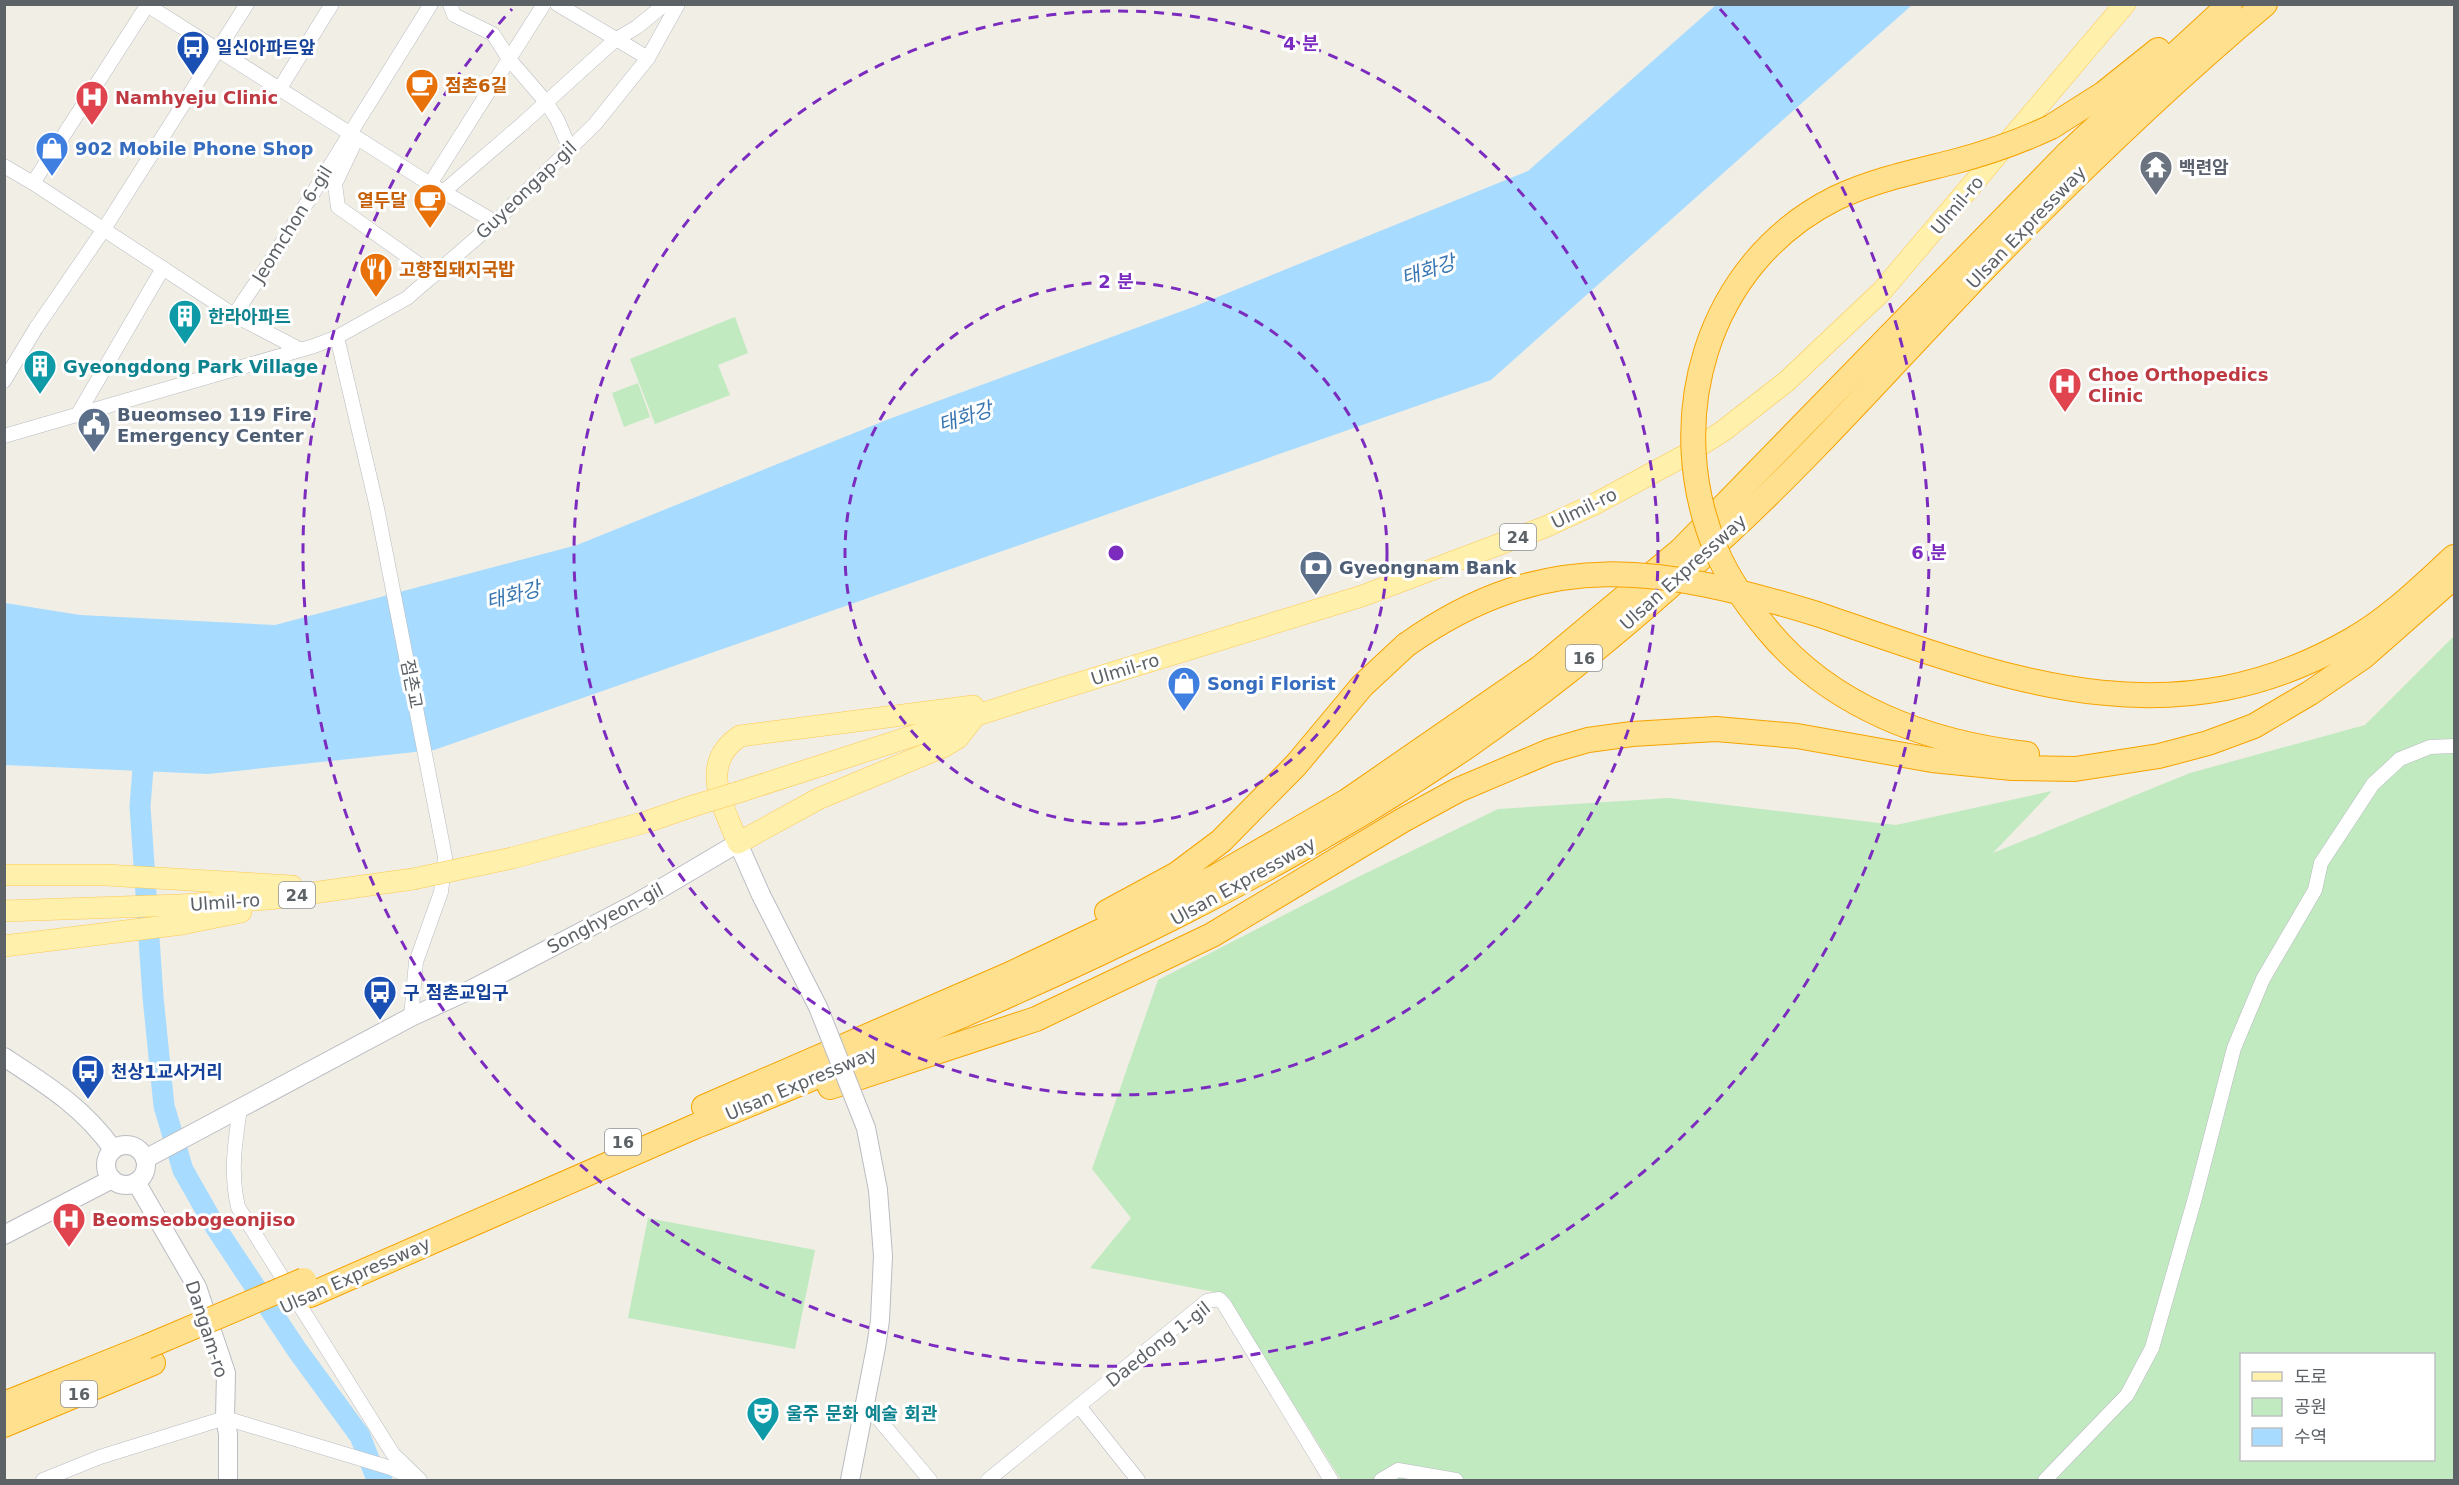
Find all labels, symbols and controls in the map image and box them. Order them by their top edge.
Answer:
bus stop icon: 일신아파트앞 [175,29,211,76]
text: 4 분 [1283,33,1319,54]
place label: 일신아파트앞 [216,37,316,58]
cafe icon: 점촌6길 [404,67,440,114]
place label: 점촌6길 [445,75,507,96]
hospital icon: Namhyeju Clinic [74,79,110,126]
place label: Namhyeju Clinic [115,87,278,108]
shop icon: 902 Mobile Phone Shop [34,130,70,177]
street label: Guyeongap-gil [471,137,581,243]
place label: 902 Mobile Phone Shop [75,138,314,159]
temple icon: 백련암 [2138,149,2174,196]
place label: 백련암 [2179,157,2229,178]
street label: Ulsan Expressway [1962,161,2090,293]
street label: Jeomchon 6-gil [247,162,336,287]
street label: Ulmil-ro [1926,171,1988,239]
cafe icon: 열두달 [412,182,448,229]
place label: 열두달 [357,190,407,211]
water label: 태화강 [1398,249,1460,290]
restaurant icon: 고향집돼지국밥 [358,251,394,298]
place label: 고향집돼지국밥 [399,259,515,280]
text: 2 분 [1098,271,1134,292]
building icon: 한라아파트 [167,298,203,345]
place label: 한라아파트 [208,306,291,327]
building icon: Gyeongdong Park Village [22,348,58,395]
place label: Gyeongdong Park Village [63,356,318,377]
place label: Choe Orthopedics Clinic [2088,364,2268,406]
hospital icon: Choe Orthopedics Clinic [2047,366,2083,413]
water label: 태화강 [935,396,997,437]
place label: Bueomseo 119 Fire Emergency Center [117,404,312,446]
public building icon: Bueomseo 119 Fire Emergency Center [76,406,112,453]
street label: Ulmil-ro [1548,483,1620,533]
street label: Ulsan Expressway [1616,510,1751,634]
road number: 24 [1500,524,1536,550]
text: 6 분 [1911,542,1947,563]
centre of rings [1106,543,1126,563]
bank icon: Gyeongnam Bank [1298,549,1334,596]
place label: Gyeongnam Bank [1339,557,1517,578]
water label: 태화강 [483,576,545,614]
road number: 16 [1566,645,1602,671]
street label: Ulmil-ro [1088,649,1162,689]
street label: 점촌교 [397,658,427,710]
shop icon: Songi Florist [1166,665,1202,712]
place label: Songi Florist [1207,673,1336,694]
street label: Ulsan Expressway [1167,832,1319,930]
street label: Songhyeon-gil [543,879,667,957]
road number: 24 [279,882,315,908]
street label: Ulmil-ro [189,889,261,915]
bus stop icon: 구 점촌교입구 [362,974,398,1021]
place label: 구 점촌교입구 [403,982,509,1003]
street label: Ulsan Expressway [722,1041,880,1124]
bus stop icon: 천상1교사거리 [70,1053,106,1100]
place label: 천상1교사거리 [111,1061,223,1082]
road number: 16 [605,1129,641,1155]
hospital icon: Beomseobogeonjiso [51,1201,87,1248]
place label: Beomseobogeonjiso [92,1209,295,1230]
street label: Ulsan Expressway [277,1232,434,1318]
street label: Dangam-ro [181,1278,233,1380]
street label: Daedong 1-gil [1102,1297,1214,1391]
legend [2240,1353,2435,1461]
text: 도로 [2294,1366,2327,1387]
road number: 16 [61,1381,97,1407]
theatre icon: 울주 문화 예술 회관 [745,1395,781,1442]
text: 공원 [2294,1396,2327,1417]
place label: 울주 문화 예술 회관 [786,1403,938,1424]
text: 수역 [2294,1426,2327,1447]

